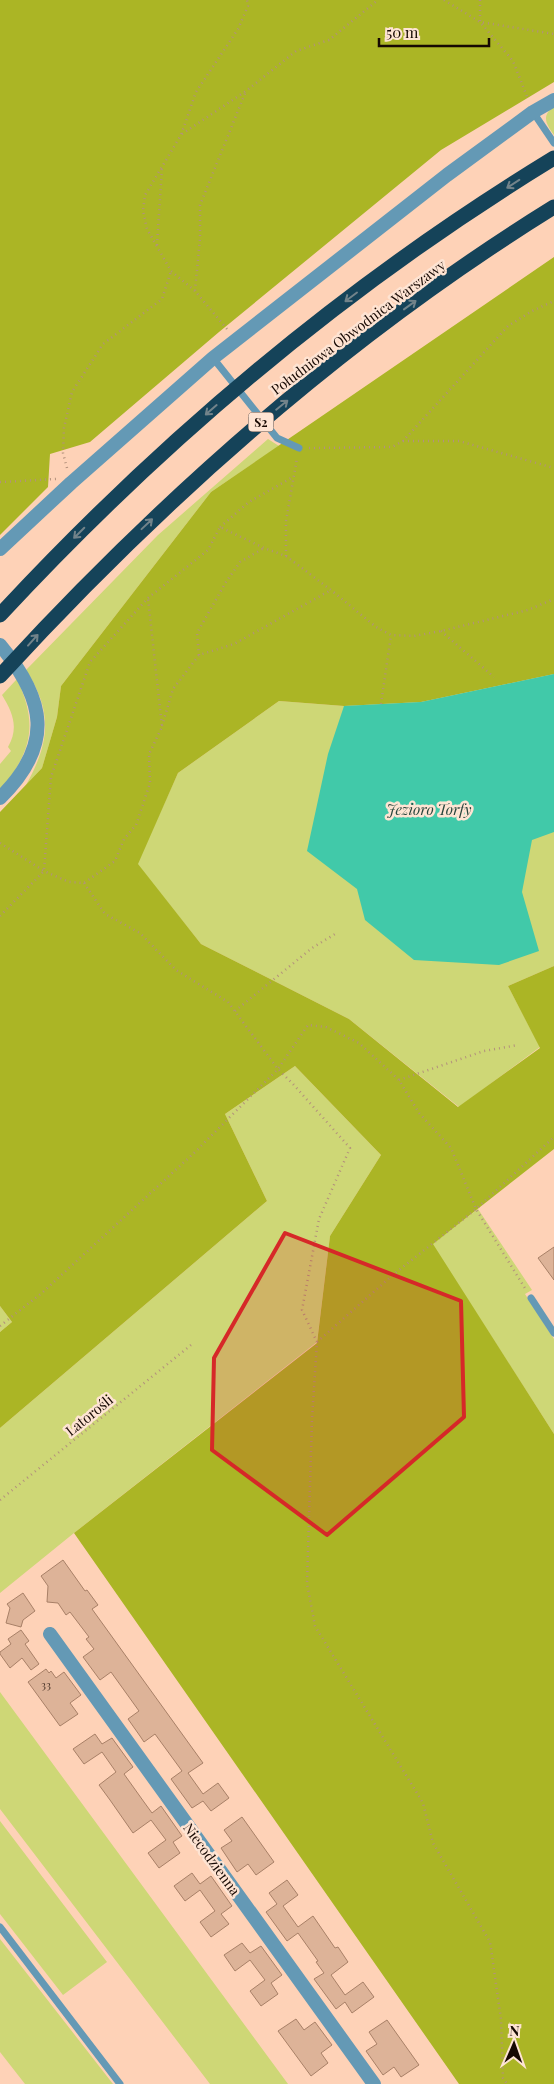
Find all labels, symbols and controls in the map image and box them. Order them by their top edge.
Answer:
scale bar [379,15,489,47]
text: 50 m [386,22,419,42]
one-way arrow [506,180,520,190]
street label: Południowa Obwodnica Warszawy [267,255,449,399]
one-way arrow [344,292,358,302]
one-way arrow [403,300,417,310]
one-way arrow [275,399,288,410]
one-way arrow [204,405,217,416]
road number: S2 [248,412,274,432]
one-way arrow [141,519,154,530]
one-way arrow [73,527,85,539]
one-way arrow [27,634,39,646]
water label: Jezioro Torfy [387,799,471,819]
street label: Latorośli [61,1390,117,1440]
house number: 33 [41,1677,51,1692]
street label: Niecodzienna [179,1819,245,1899]
north arrow [489,2019,539,2069]
text: N [509,2021,520,2040]

